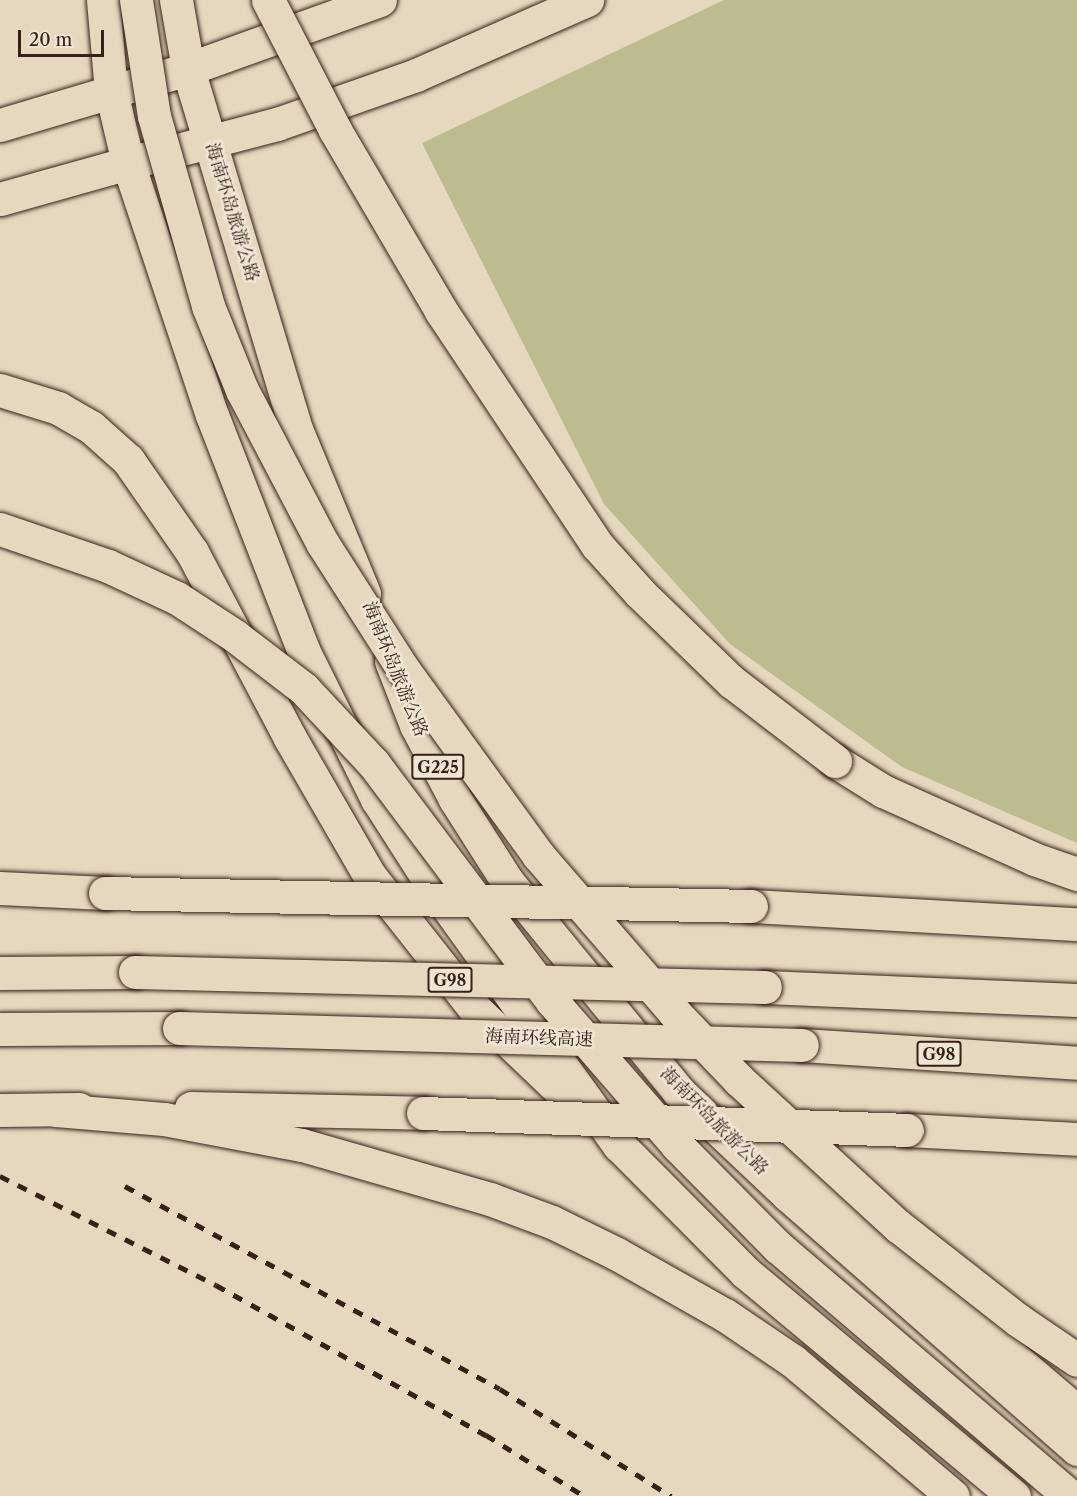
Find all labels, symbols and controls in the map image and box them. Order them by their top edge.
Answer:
scale bar [21,18,106,56]
text: 20 m [29,29,72,51]
street label: 海南环岛旅游公路 [201,140,263,284]
street label: 海南环岛旅游公路 [358,598,432,740]
road number: G225 [411,754,465,780]
road number: G98 [428,967,472,993]
street label: 海南环线高速 [485,1025,593,1051]
road number: G98 [916,1041,962,1067]
street label: 海南环岛旅游公路 [655,1062,773,1180]

